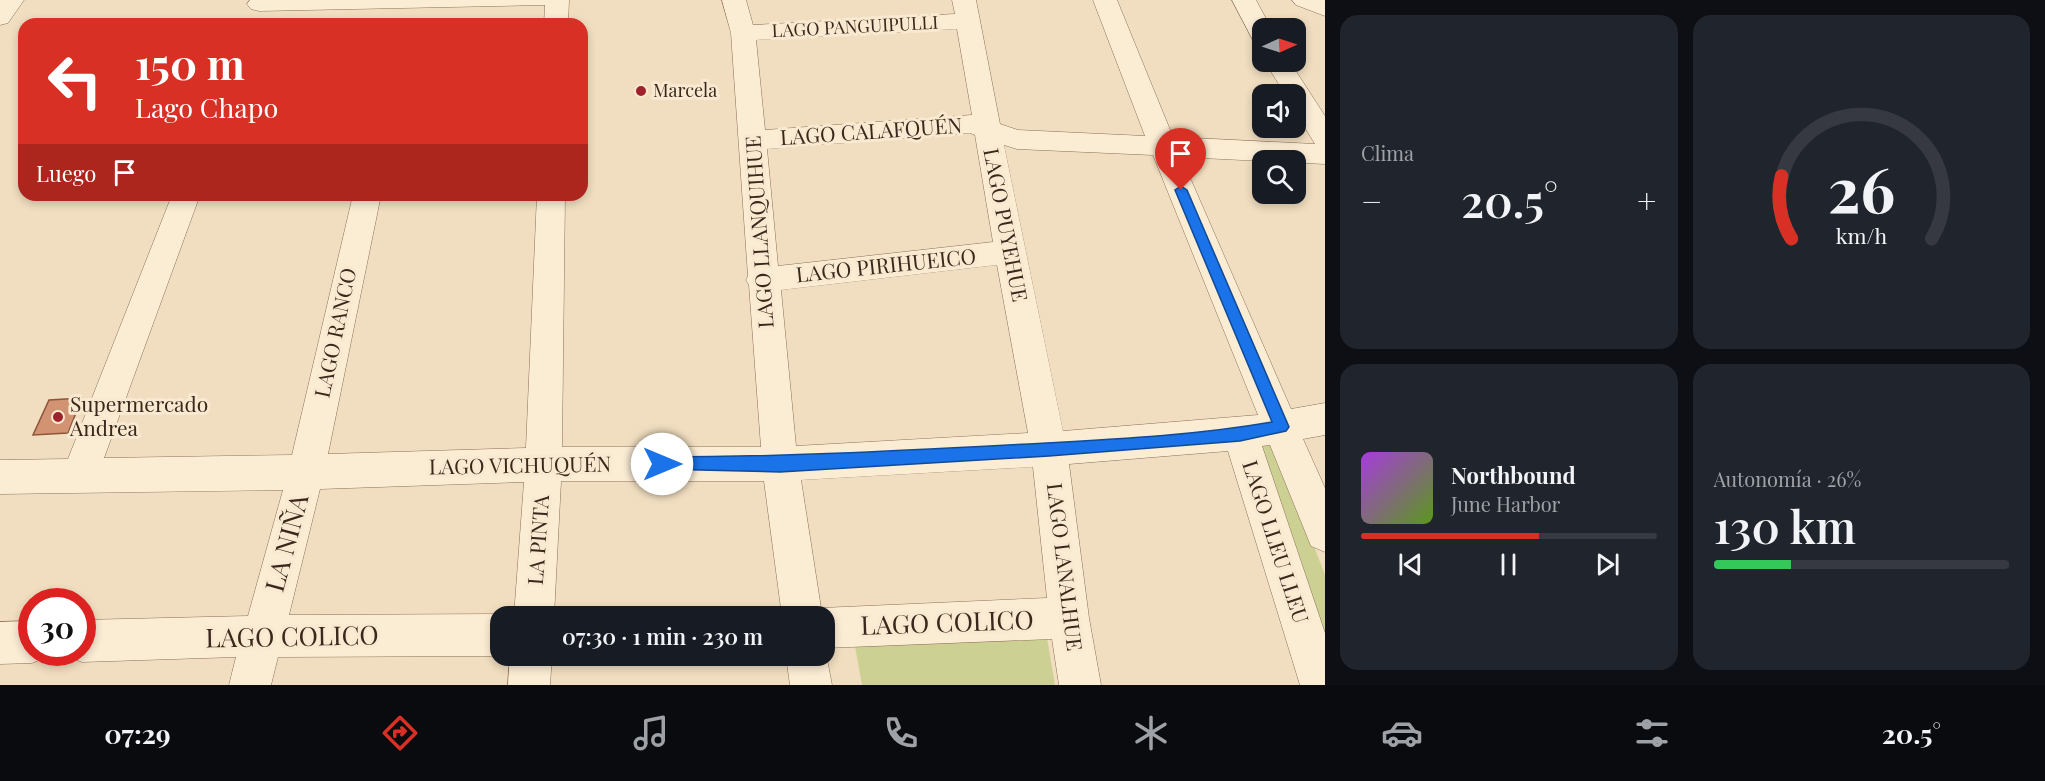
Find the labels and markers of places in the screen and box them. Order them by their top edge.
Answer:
place label: Marcela [653,78,717,102]
marker: Marcela [634,84,648,98]
pin [1155,128,1206,190]
place label: Supermercado Andrea [69,389,208,441]
marker: Supermercado Andrea [51,410,65,424]

